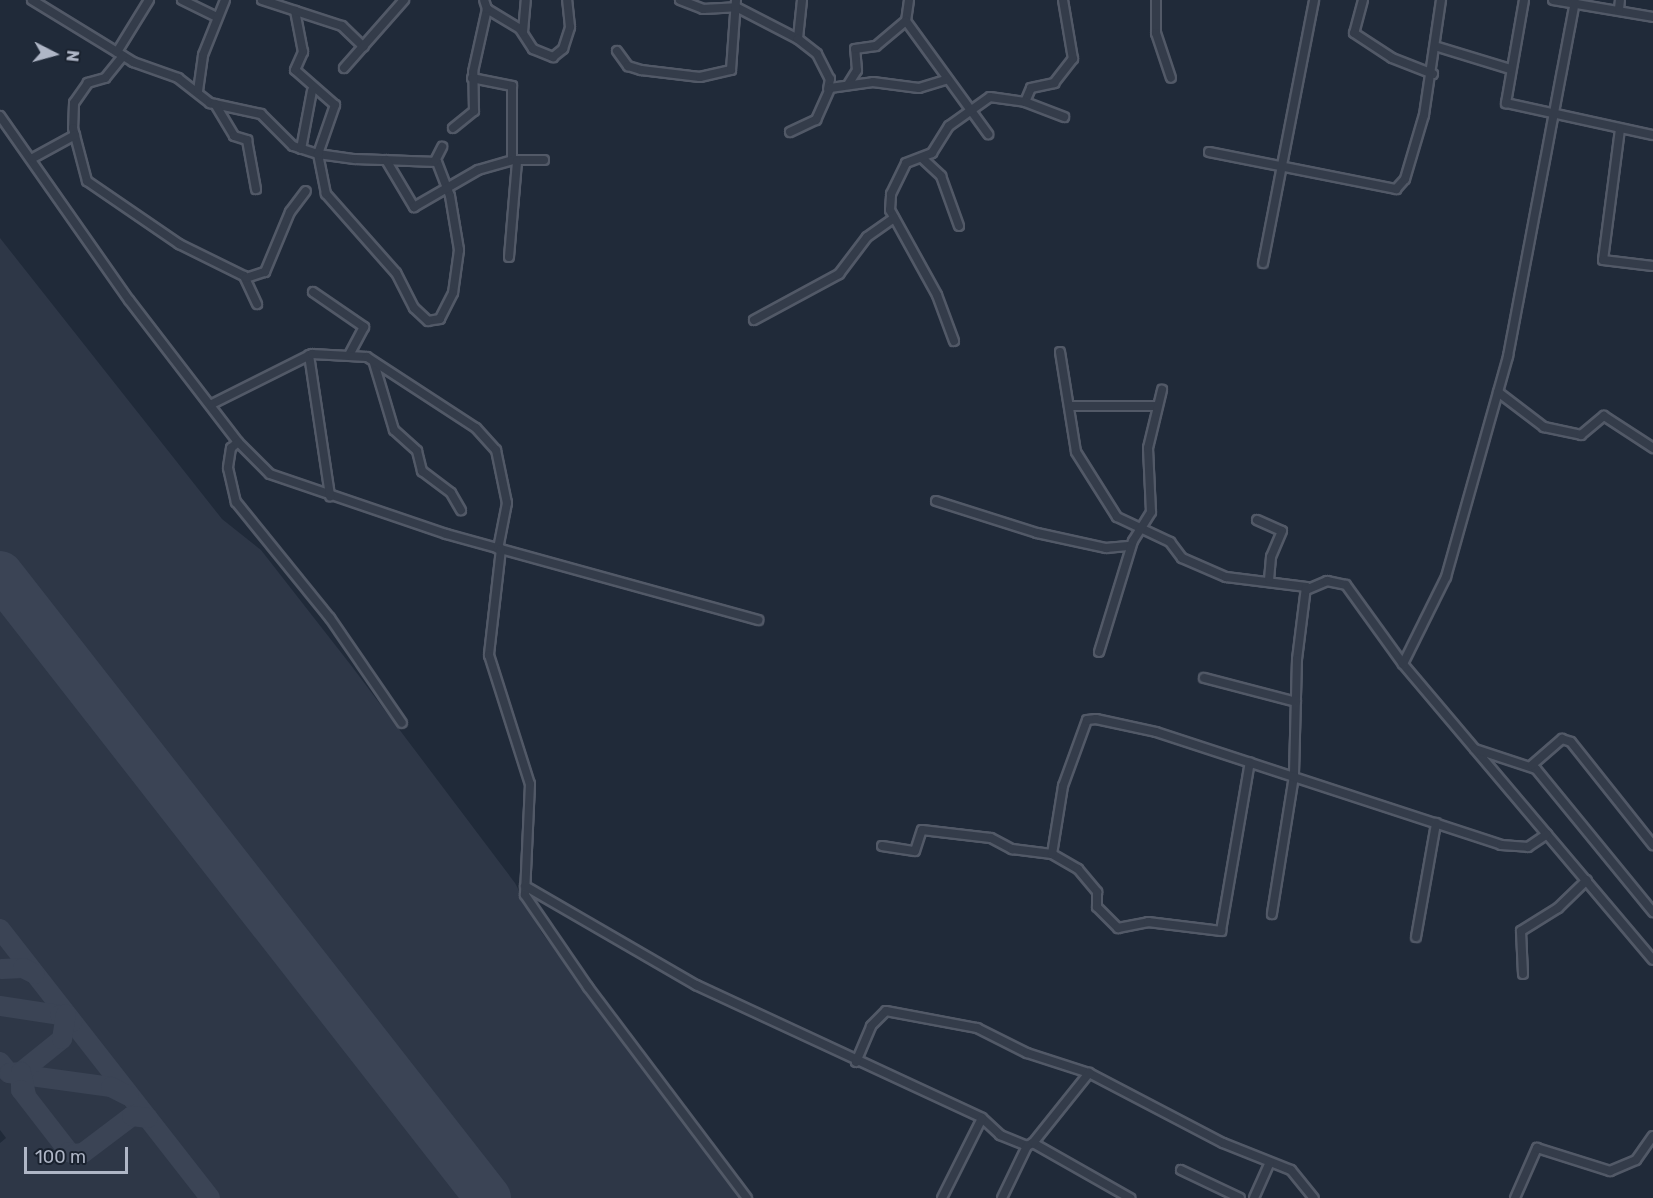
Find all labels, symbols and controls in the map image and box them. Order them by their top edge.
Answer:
north arrow [24,24,84,84]
text: N [62,49,82,63]
scale bar [27,1135,130,1173]
text: 100 m [35,1146,86,1168]

